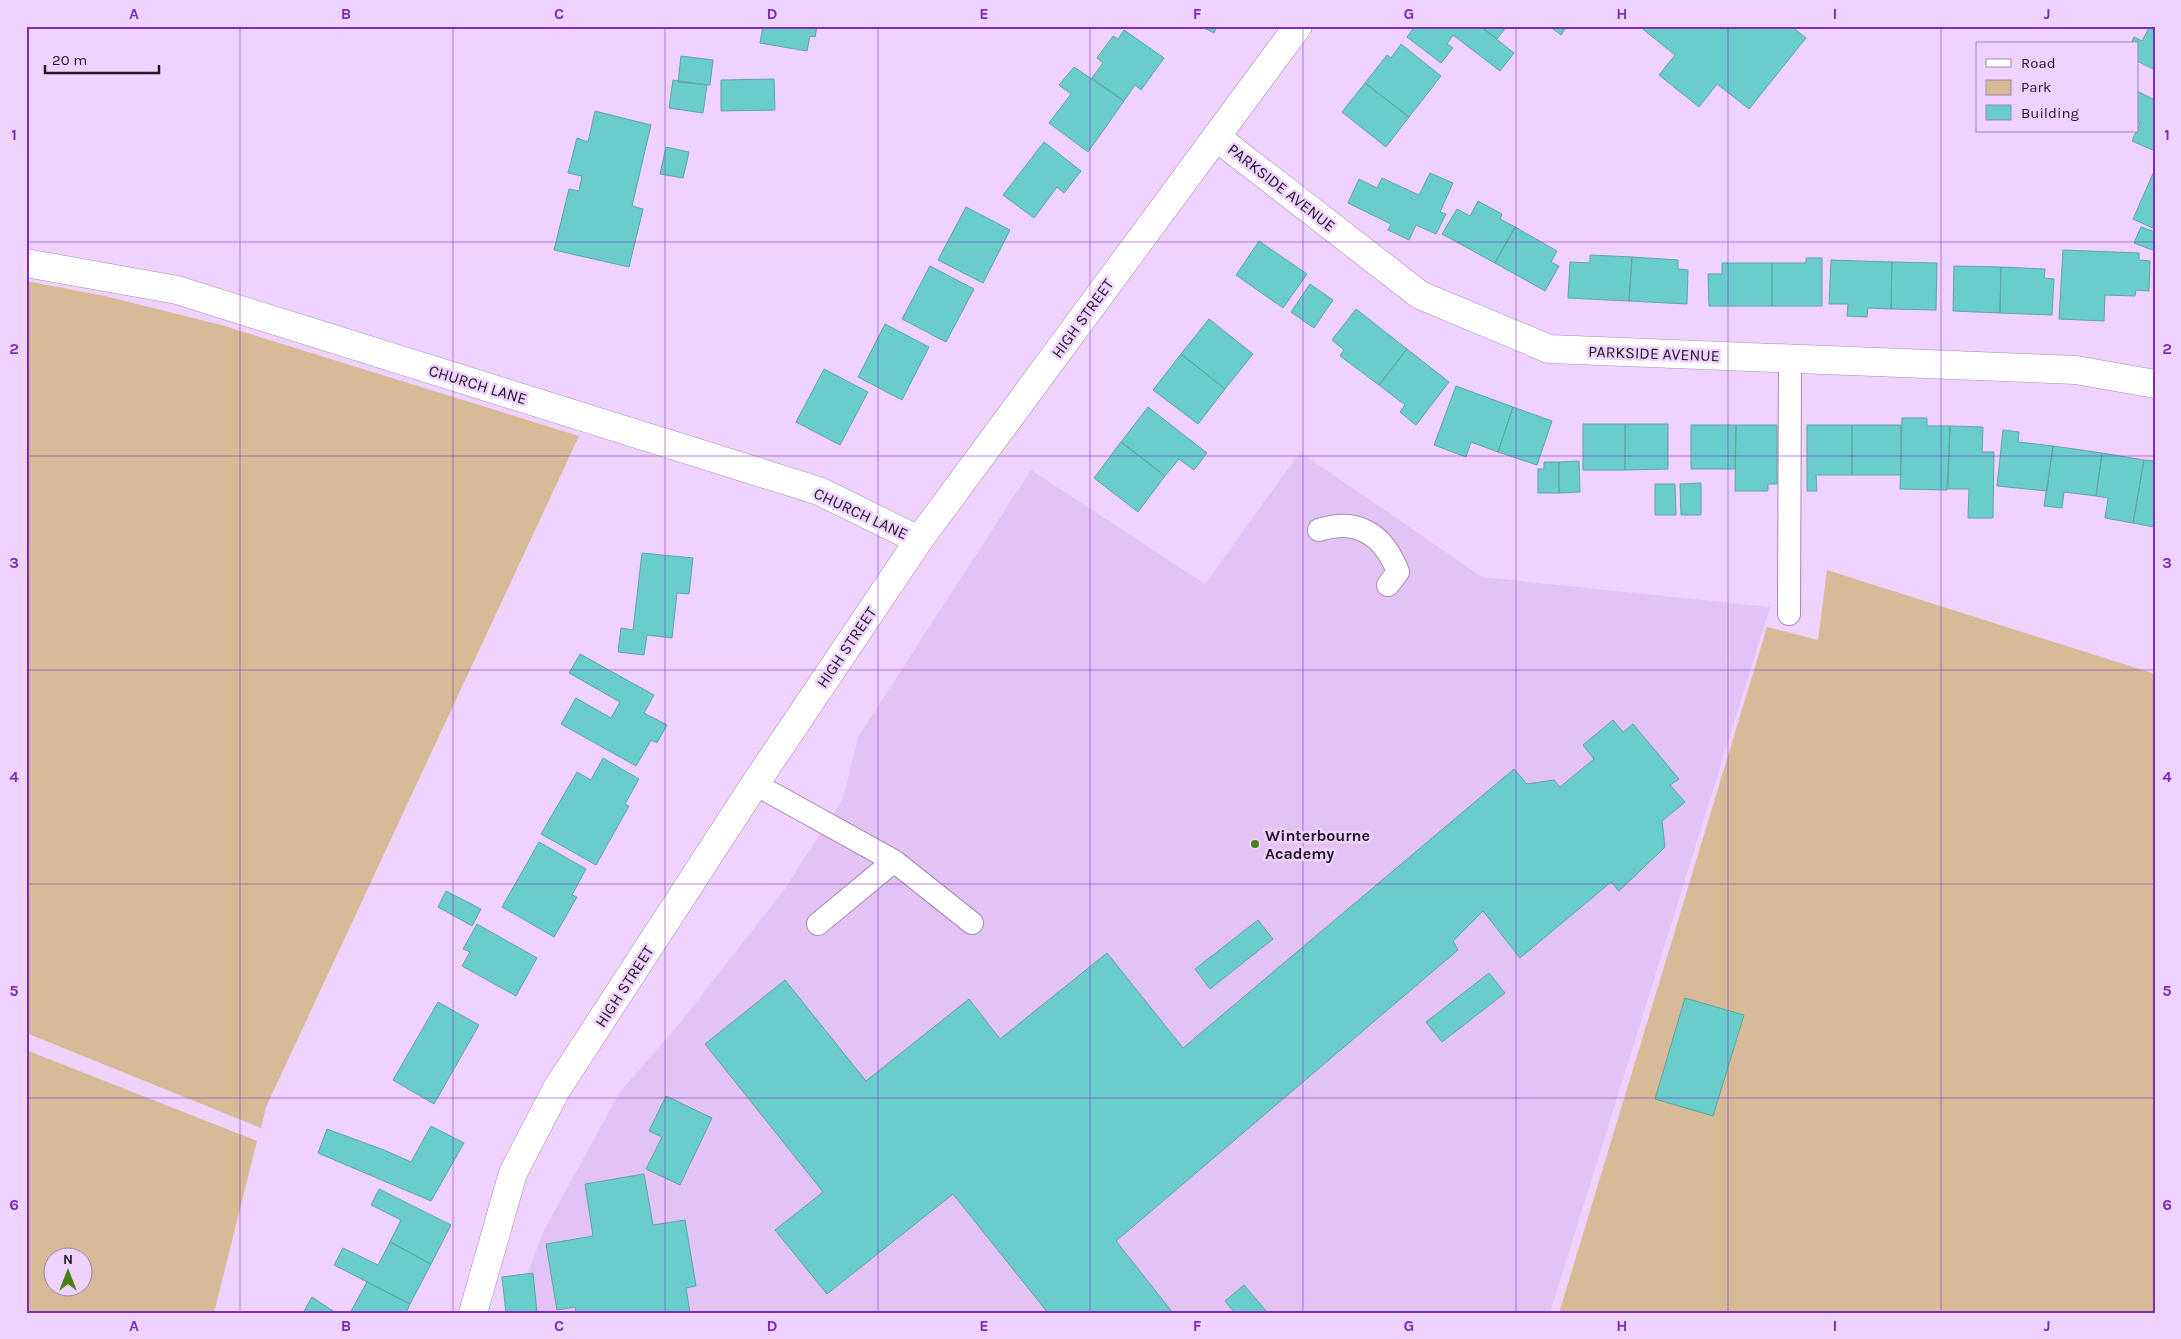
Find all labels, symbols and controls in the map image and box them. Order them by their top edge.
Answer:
text: A [129,4,139,23]
text: B [341,4,351,23]
text: C [554,4,564,23]
text: D [767,4,778,23]
text: E [979,4,989,23]
text: F [1193,4,1202,23]
text: G [1404,4,1414,23]
text: H [1616,4,1628,23]
text: I [1833,4,1837,23]
text: J [2043,4,2051,23]
scale bar [45,42,159,74]
legend [1976,42,2138,132]
text: 20 m [52,51,87,69]
text: Road [2021,54,2056,72]
text: Park [2021,78,2051,96]
text: Building [2021,104,2079,122]
text: 1 [11,125,17,144]
text: 1 [2164,125,2170,144]
street label: PARKSIDE AVENUE [1224,139,1339,235]
street label: HIGH STREET [1047,275,1118,362]
text: 2 [9,339,19,358]
text: 2 [2162,339,2172,358]
street label: PARKSIDE AVENUE [1588,342,1720,365]
street label: CHURCH LANE [426,361,529,408]
street label: CHURCH LANE [811,483,911,544]
text: 3 [9,553,19,572]
text: 3 [2162,553,2172,572]
street label: HIGH STREET [812,603,880,691]
text: 4 [9,767,19,786]
text: 4 [2162,767,2172,786]
place label: Winterbourne Academy [1265,826,1370,863]
marker: Winterbourne Academy [1249,838,1261,850]
street label: HIGH STREET [591,942,658,1031]
text: 5 [9,981,19,1000]
text: 5 [2162,981,2172,1000]
text: 6 [9,1195,19,1214]
text: 6 [2162,1195,2172,1214]
north arrow [42,1246,92,1296]
text: N [63,1251,73,1268]
text: A [129,1316,139,1335]
text: B [341,1316,351,1335]
text: C [554,1316,564,1335]
text: D [767,1316,778,1335]
text: E [979,1316,989,1335]
text: F [1193,1316,1202,1335]
text: G [1404,1316,1414,1335]
text: H [1616,1316,1628,1335]
text: I [1833,1316,1837,1335]
text: J [2043,1316,2051,1335]

